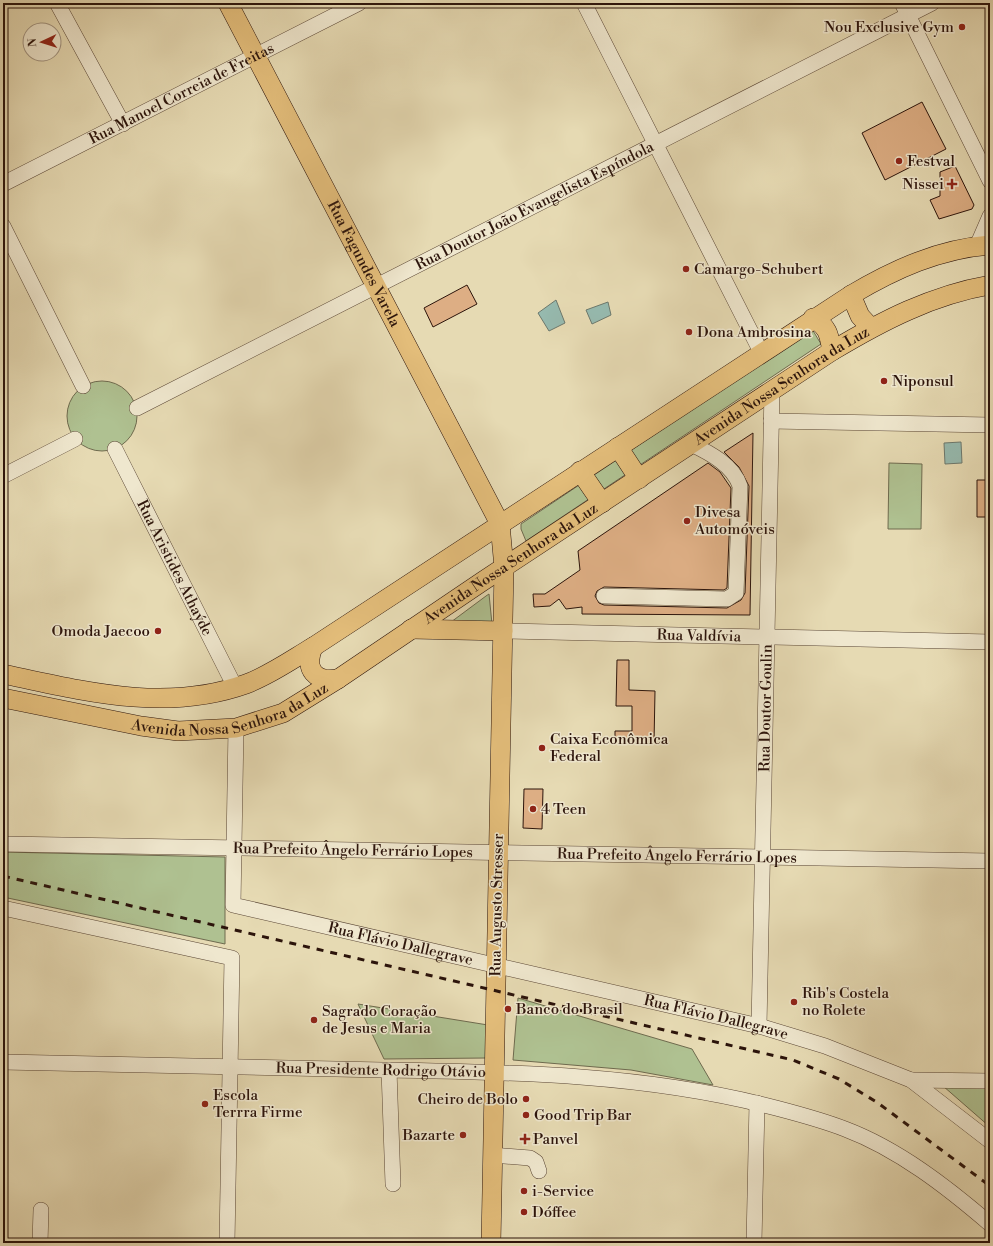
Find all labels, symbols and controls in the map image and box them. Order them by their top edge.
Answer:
place label: Nou Exclusive Gym [824,18,954,37]
north arrow [22,22,62,62]
marker: Nou Exclusive Gym [957,22,967,32]
text: N [26,38,40,47]
street label: Rua Manoel Correia de Freitas [85,38,277,148]
street label: Rua Doutor João Evangelista Espíndola [412,137,657,274]
place label: Festval [907,152,955,171]
marker: Festval [894,156,904,166]
place label: Nissei [902,175,944,194]
marker: Nissei [947,179,957,189]
street label: Rua Fagundes Varela [323,197,405,331]
place label: Camargo-Schubert [694,260,824,279]
marker: Camargo-Schubert [681,264,691,274]
street label: Avenida Nossa Senhora da Luz [689,322,873,450]
place label: Dona Ambrosina [697,323,812,342]
marker: Dona Ambrosina [684,327,694,337]
place label: Niponsul [892,372,954,391]
marker: Niponsul [879,376,889,386]
street label: Rua Aristides Athaýde [133,497,217,639]
street label: Avenida Nossa Senhora da Luz [419,499,601,629]
place label: Divesa Automóveis [694,503,775,539]
marker: Divesa Automóveis [682,516,692,526]
place label: Omoda Jaecoo [52,622,150,641]
street label: Rua Valdívia [656,625,742,646]
marker: Omoda Jaecoo [153,626,163,636]
street label: Rua Doutor Goulin [755,644,776,772]
street label: Avenida Nossa Senhora da Luz [129,678,331,740]
place label: Caixa Econômica Federal [550,730,669,766]
marker: Caixa Econômica Federal [537,743,547,753]
place label: 4 Teen [541,800,586,819]
marker: 4 Teen [528,804,538,814]
street label: Rua Augusto Stresser [486,833,508,977]
street label: Rua Prefeito Ângelo Ferrário Lopes [233,838,473,862]
street label: Rua Prefeito Ângelo Ferrário Lopes [557,844,797,867]
street label: Rua Flávio Dallegrave [326,918,475,969]
place label: Rib's Costela no Rolete [802,984,890,1020]
street label: Rua Flávio Dallegrave [642,990,791,1044]
marker: Rib's Costela no Rolete [789,997,799,1007]
place label: Banco do Brasil [515,1000,623,1019]
place label: Sagrado Coração de Jesus e Maria [322,1002,437,1038]
marker: Banco do Brasil [503,1004,513,1014]
marker: Sagrado Coração de Jesus e Maria [309,1015,319,1025]
street label: Rua Presidente Rodrigo Otávio [276,1058,486,1082]
place label: Escola Terrra Firme [213,1086,303,1122]
place label: Cheiro de Bolo [417,1090,518,1109]
marker: Cheiro de Bolo [521,1094,531,1104]
marker: Escola Terrra Firme [200,1099,210,1109]
place label: Good Trip Bar [534,1106,632,1125]
marker: Good Trip Bar [521,1110,531,1120]
place label: Bazarte [401,1126,455,1145]
marker: Bazarte [458,1130,468,1140]
place label: Panvel [533,1130,579,1149]
marker: Panvel [520,1134,530,1144]
place label: i-Service [532,1182,594,1201]
marker: i-Service [519,1186,529,1196]
place label: Dóffee [532,1203,576,1222]
marker: Dóffee [519,1207,529,1217]

